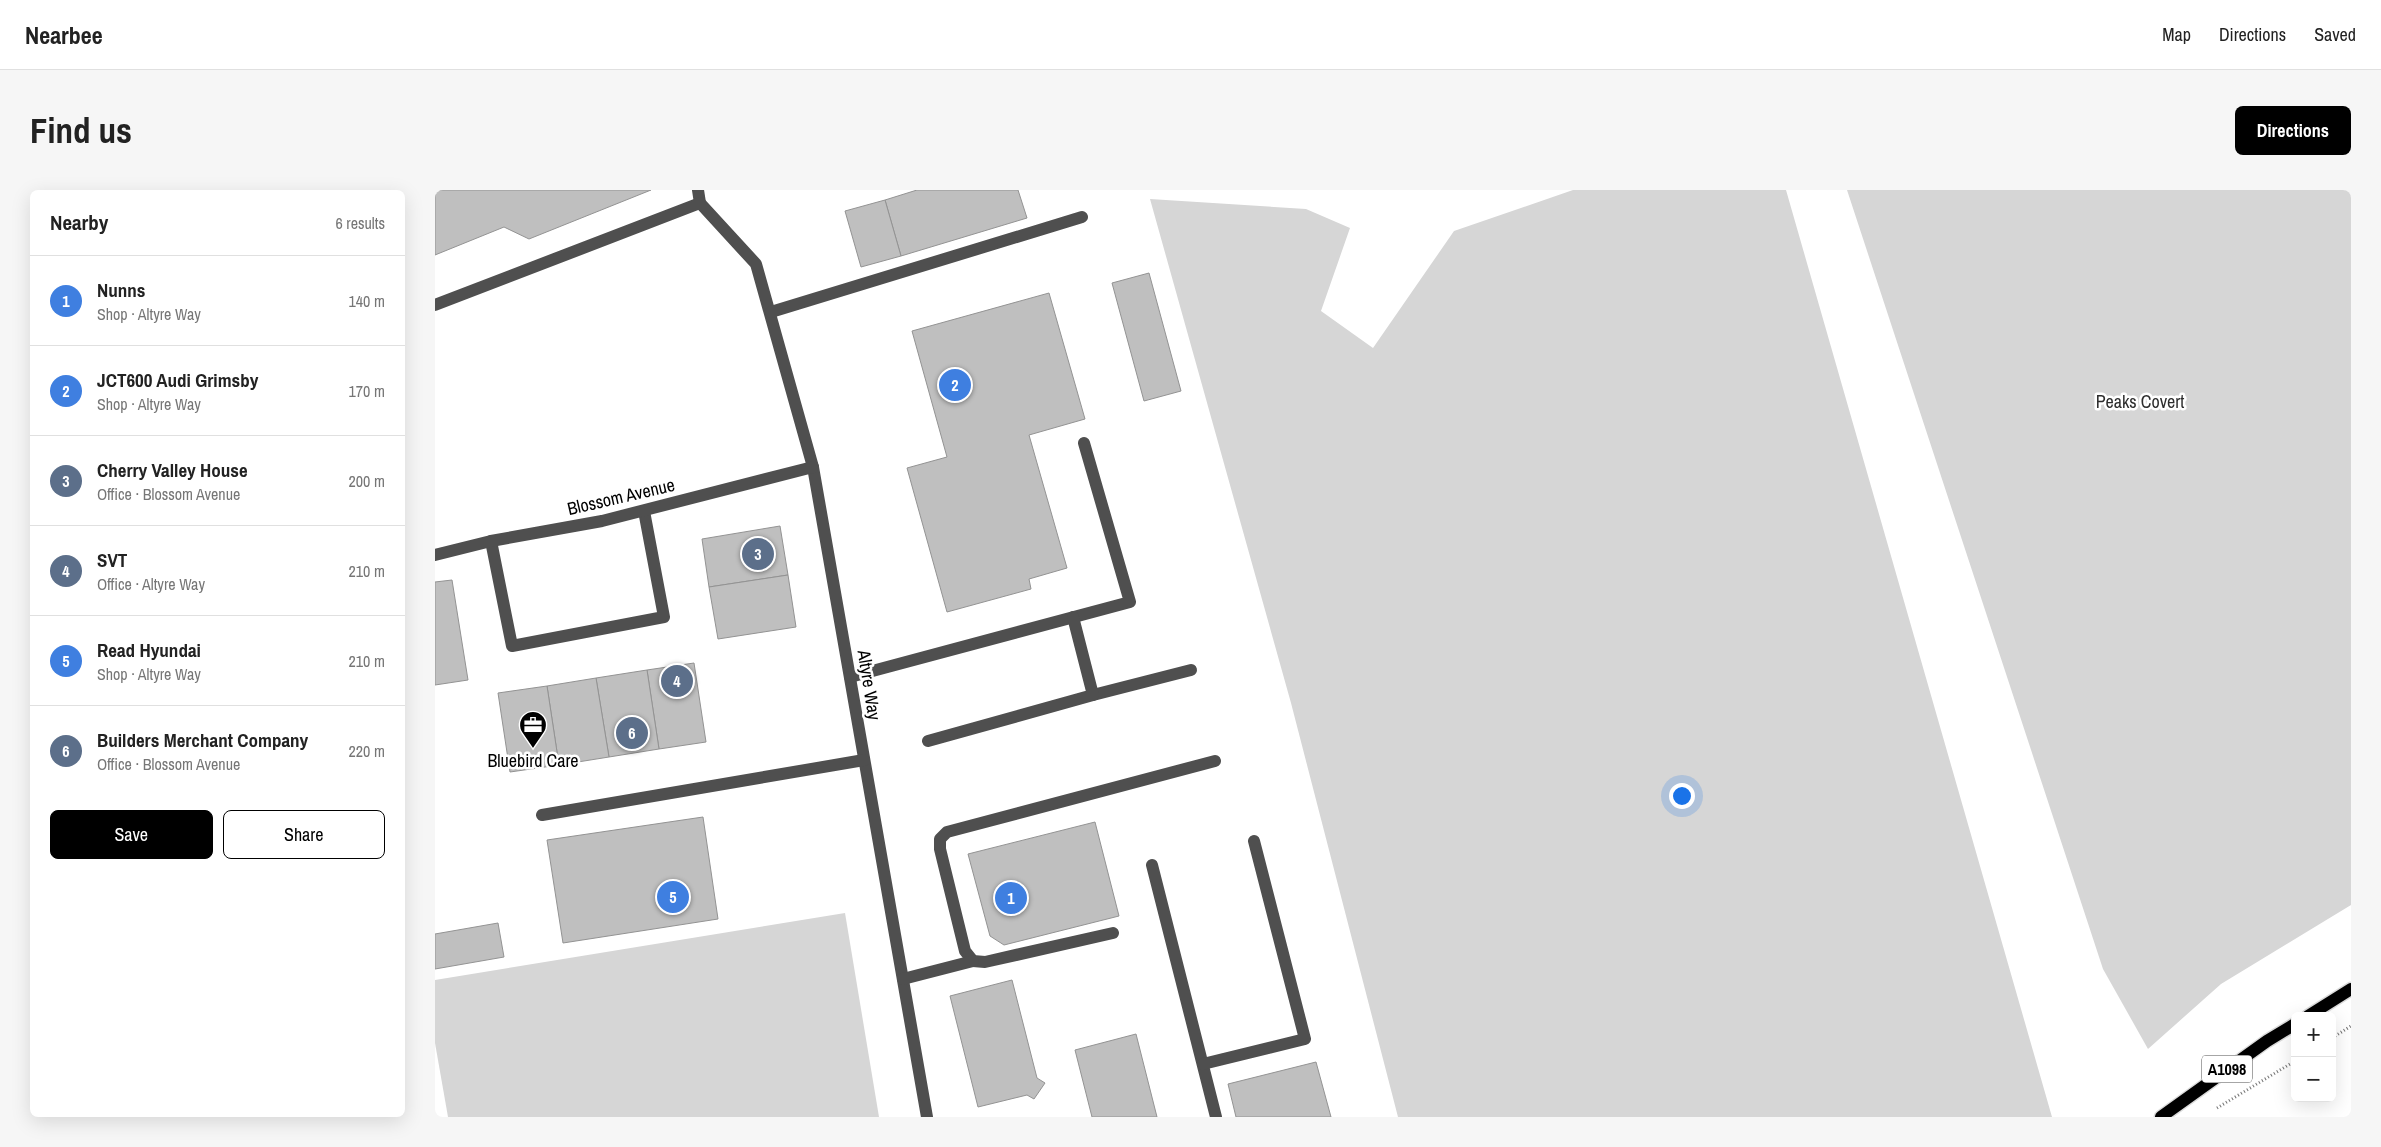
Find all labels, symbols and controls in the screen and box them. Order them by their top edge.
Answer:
text: Nearbee [25,19,103,51]
text: Map [2162,22,2191,47]
text: Directions [2219,22,2286,47]
text: Saved [2314,22,2356,47]
button: Directions [2235,106,2351,155]
text: Find us [30,107,132,154]
text: Nearby [50,208,108,237]
text: 6 results [335,212,385,234]
text: Nunns [97,277,145,303]
text: 1 [62,290,70,312]
text: 140 m [349,290,385,312]
text: Shop · Altyre Way [97,303,201,325]
pin: 2 [939,366,971,404]
text: JCT600 Audi Grimsby [97,367,258,393]
text: 2 [62,380,70,402]
text: 170 m [349,380,385,402]
park label: Peaks Covert [2096,389,2184,414]
text: Shop · Altyre Way [97,393,201,415]
text: Cherry Valley House [97,457,248,483]
text: 3 [62,470,70,492]
text: 200 m [349,470,385,492]
street label: Blossom Avenue [565,472,677,521]
text: Office · Blossom Avenue [97,483,240,505]
pin: 3 [742,535,774,573]
text: SVT [97,547,127,573]
text: 4 [62,560,70,582]
text: 210 m [349,560,385,582]
text: Office · Altyre Way [97,573,205,595]
text: Read Hyundai [97,637,201,663]
street label: Altyre Way [851,647,887,722]
text: 5 [62,650,70,672]
text: 210 m [349,650,385,672]
pin: 4 [661,662,693,700]
text: Shop · Altyre Way [97,663,201,685]
office icon: Bluebird Care [518,710,548,749]
pin: 6 [616,714,648,752]
text: Builders Merchant Company [97,727,308,753]
text: 6 [62,740,70,762]
text: 220 m [349,740,385,762]
place label: Bluebird Care [487,748,579,773]
text: Office · Blossom Avenue [97,753,240,775]
your location [1669,783,1695,809]
button: Save [50,810,213,859]
button: Share [223,810,385,859]
pin: 5 [657,878,689,916]
pin: 1 [995,879,1027,917]
map controls [2291,1012,2336,1102]
button: + [2291,1012,2336,1057]
road number: A1098 [2202,1056,2252,1082]
button: − [2291,1057,2336,1102]

